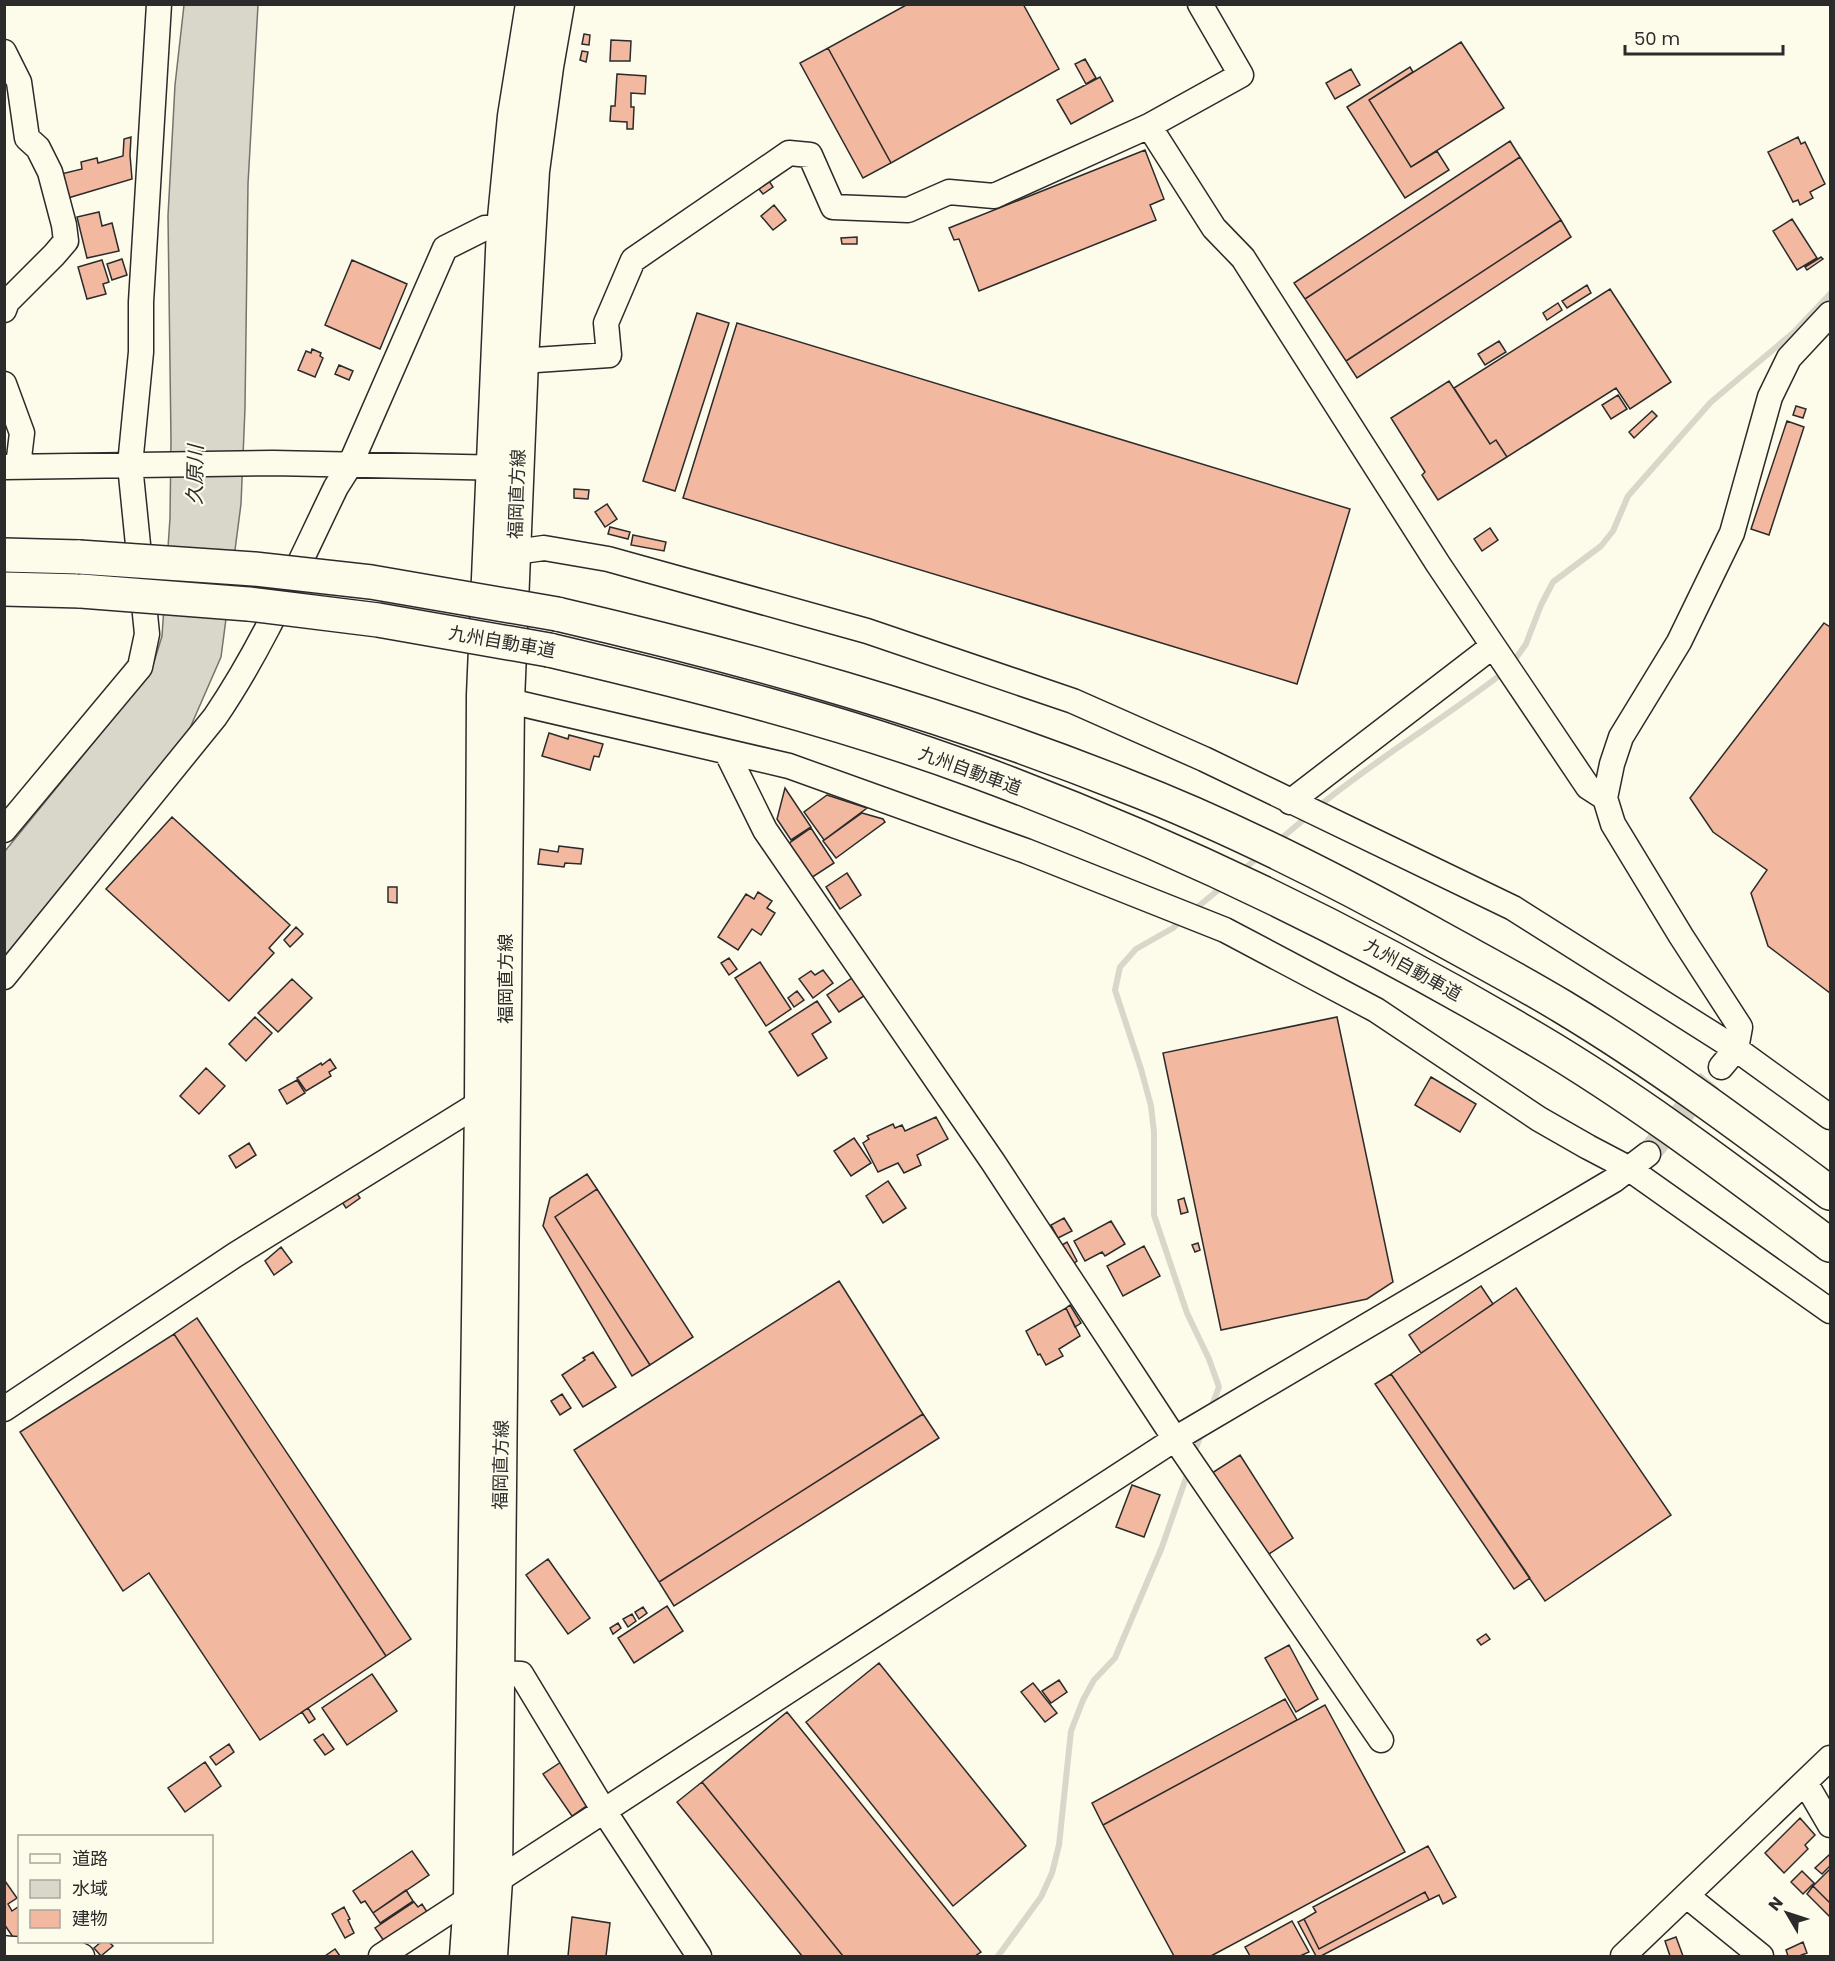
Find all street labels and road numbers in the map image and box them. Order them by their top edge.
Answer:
street label: 福岡直方線 [502,449,531,539]
street label: 九州自動車道 [447,620,557,663]
street label: 九州自動車道 [915,740,1025,801]
street label: 九州自動車道 [1360,932,1467,1007]
street label: 福岡直方線 [493,934,518,1024]
street label: 福岡直方線 [487,1420,514,1510]

